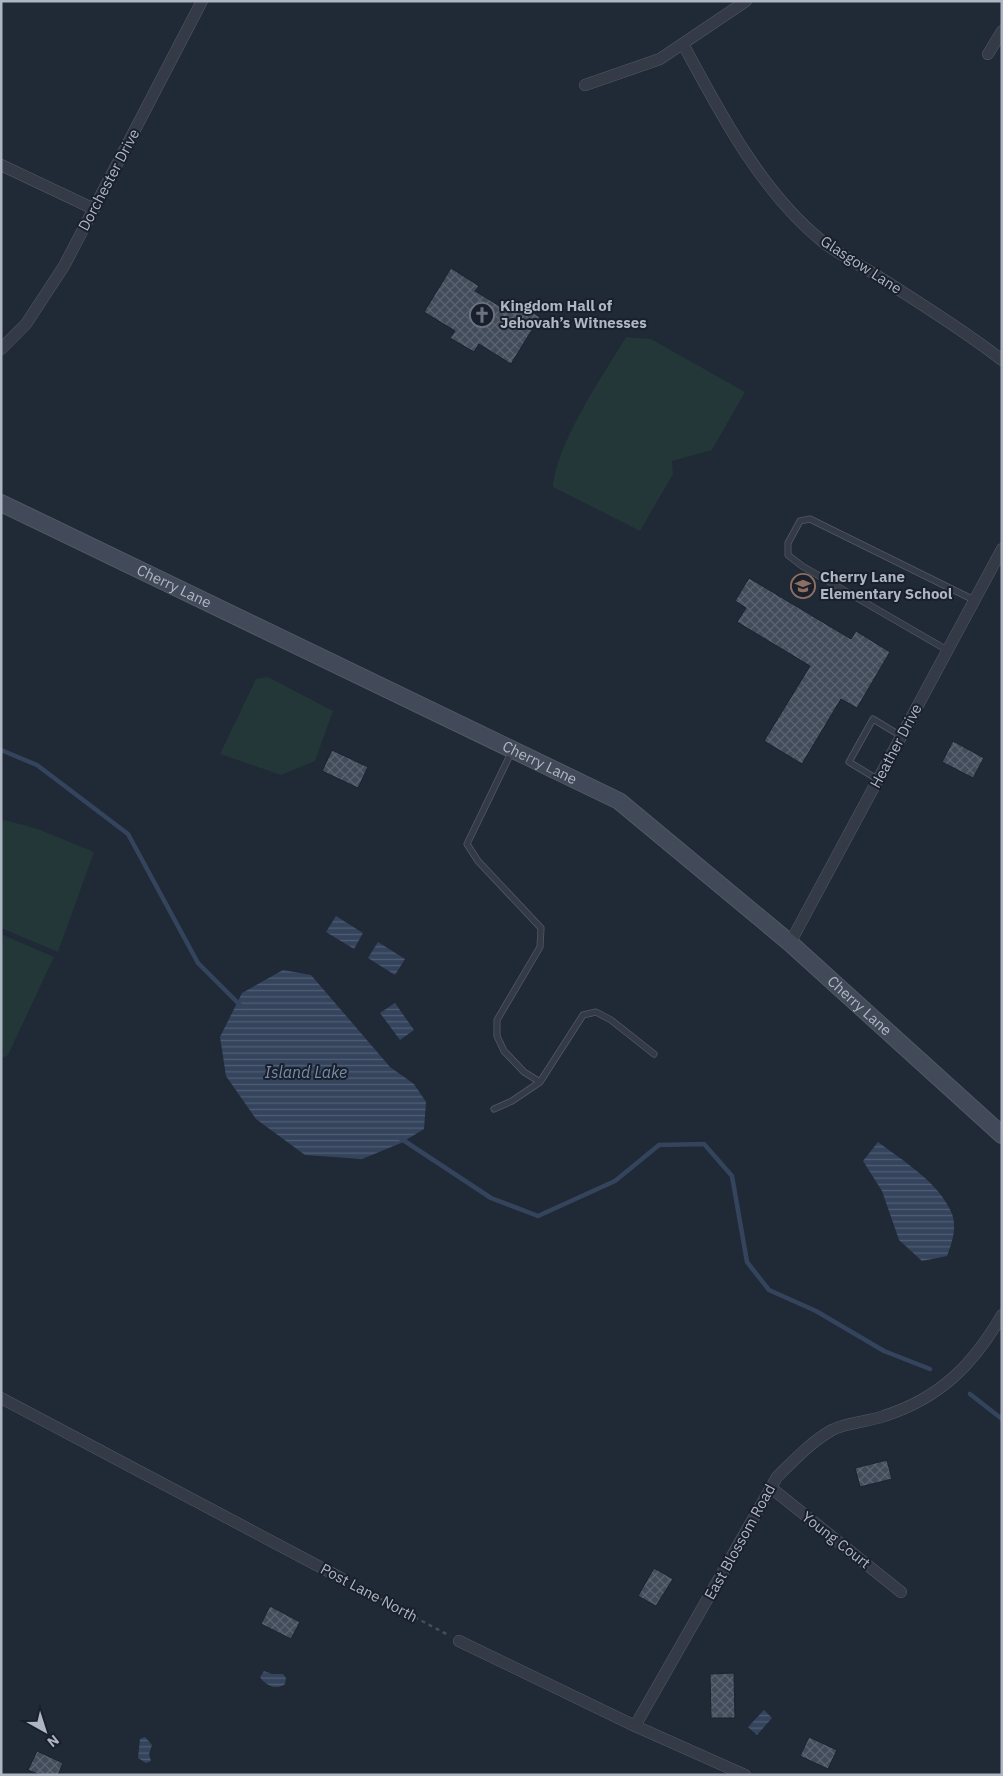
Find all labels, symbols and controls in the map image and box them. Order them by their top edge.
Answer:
street label: Dorchester Drive [74,126,143,234]
street label: Glasgow Lane [817,231,906,298]
place label: Kingdom Hall of Jehovah’s Witnesses [500,296,647,332]
church icon: Kingdom Hall of Jehovah’s Witnesses [469,302,495,328]
street label: Cherry Lane [134,560,215,612]
place label: Cherry Lane Elementary School [820,567,953,603]
school or university icon: Cherry Lane Elementary School [790,573,816,599]
street label: Heather Drive [865,700,926,791]
street label: Cherry Lane [499,736,580,788]
street label: Cherry Lane [823,971,896,1040]
water label: Island Lake [265,1062,347,1082]
street label: East Blossom Road [700,1481,779,1603]
street label: Young Court [798,1507,875,1572]
street label: Post Lane North [317,1559,421,1626]
north arrow [20,1706,70,1756]
text: N [44,1731,63,1751]

